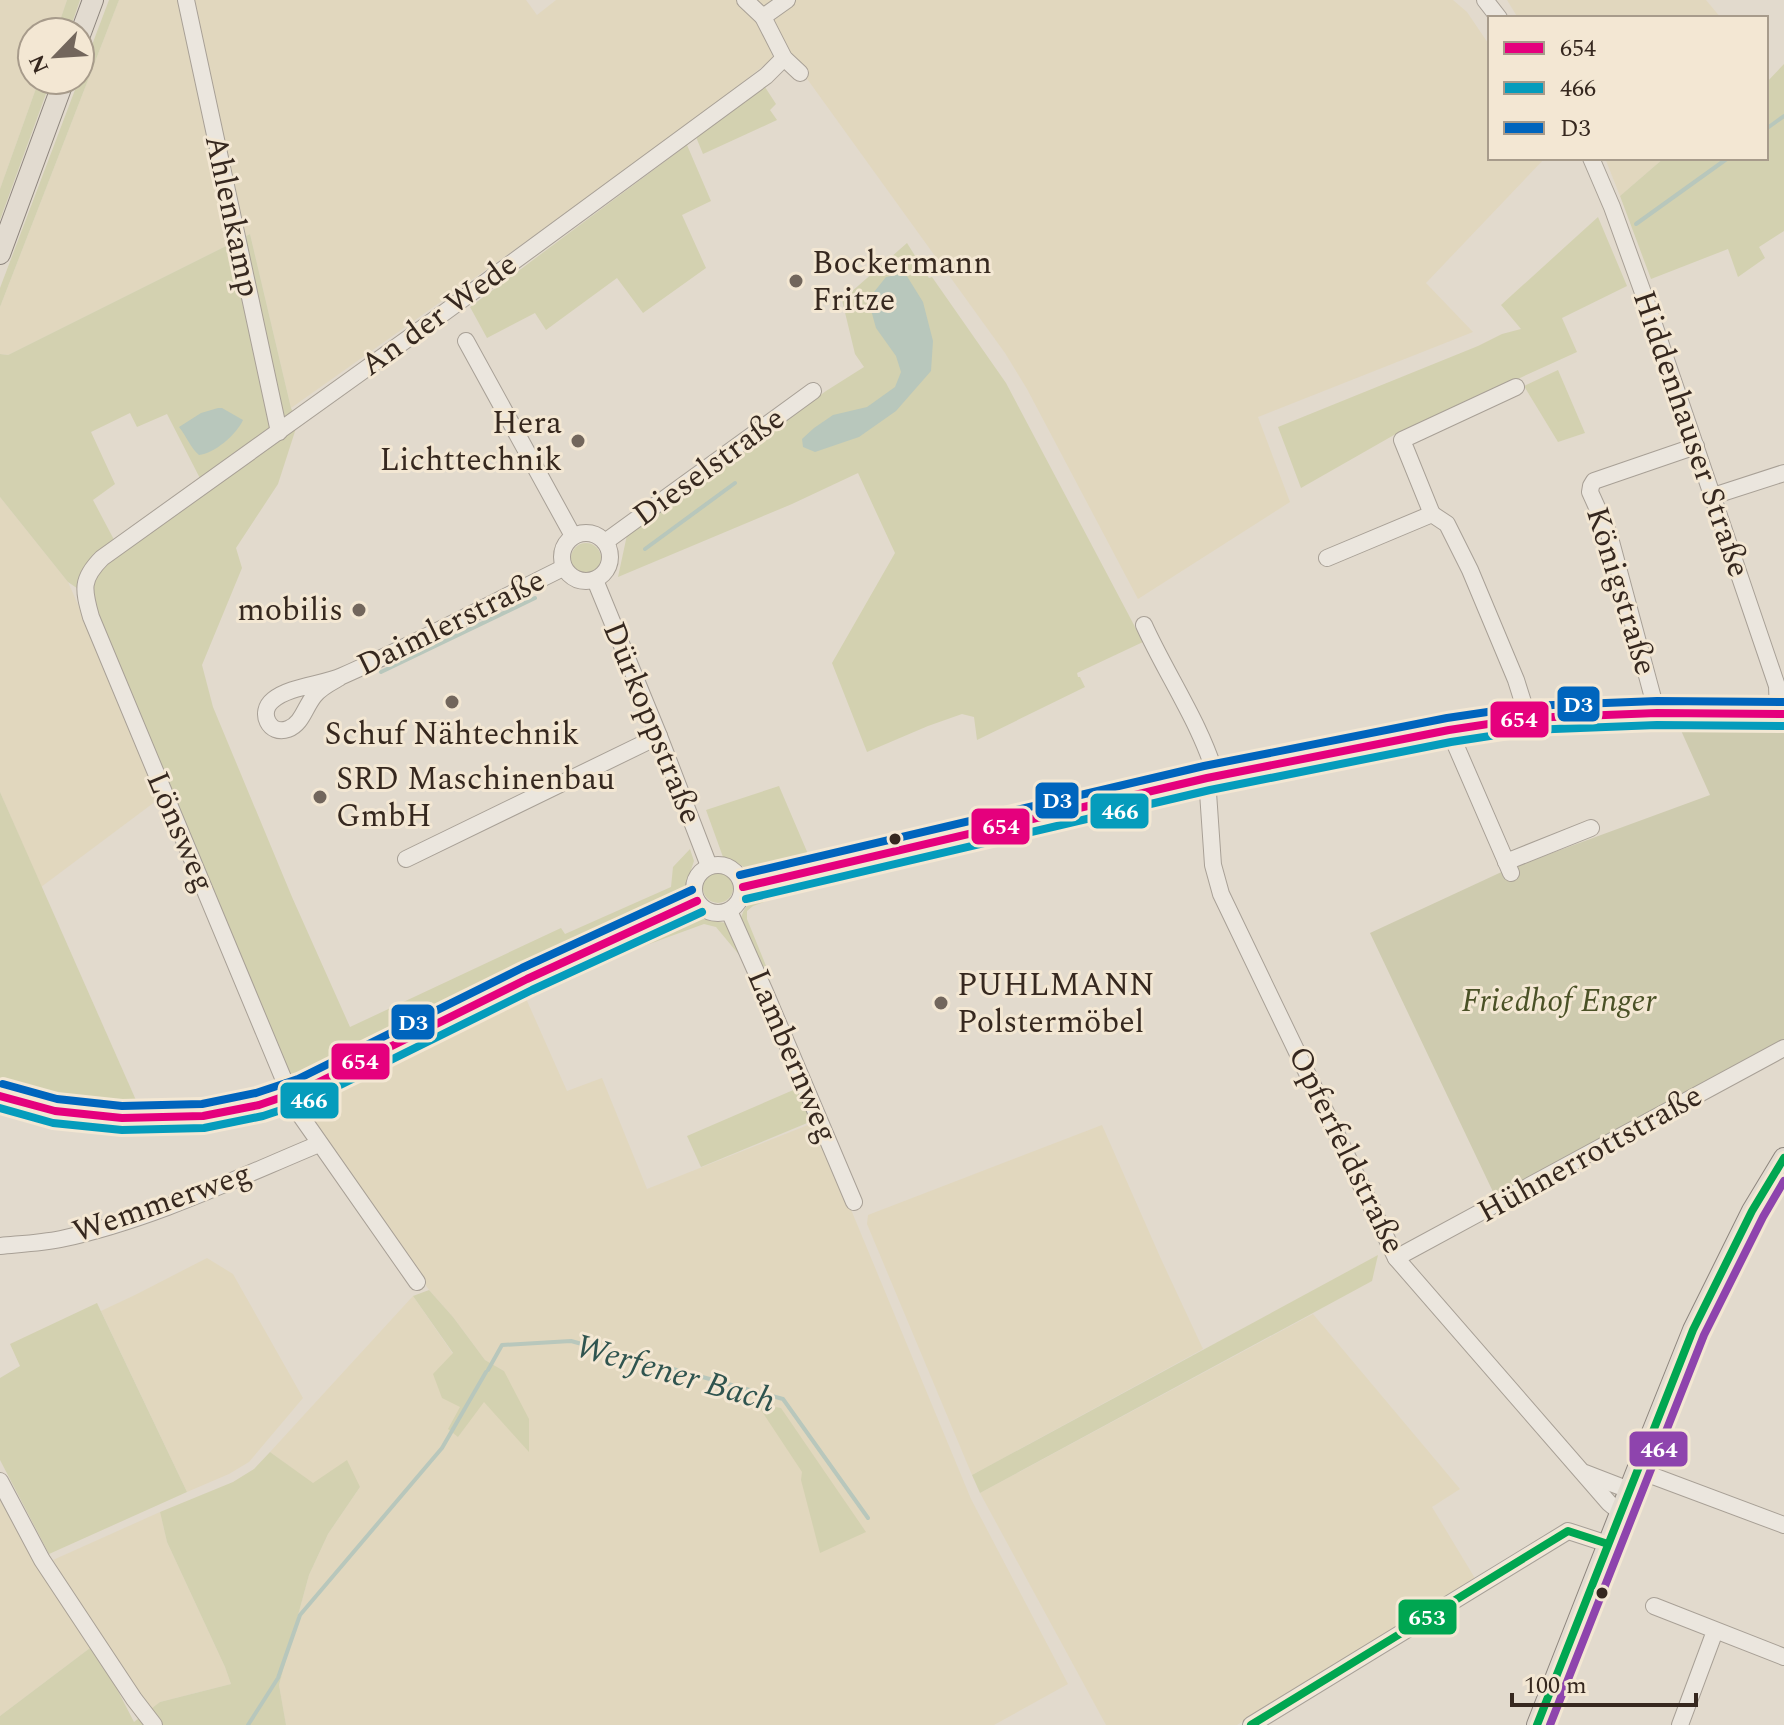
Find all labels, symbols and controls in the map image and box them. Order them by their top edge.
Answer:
north arrow [16,16,96,96]
legend [1488,16,1768,160]
text: 654 [1560,31,1596,67]
text: N [20,49,58,79]
text: 466 [1560,71,1596,107]
text: D3 [1560,111,1591,147]
street label: Ahlenkamp [191,130,273,302]
place label: Bockermann Fritze [812,239,992,325]
street label: An der Wede [350,241,528,389]
marker: Bockermann Fritze [787,272,805,290]
street label: Hiddenhauser Straße [1619,284,1763,584]
street label: Dieselstraße [623,395,795,539]
place label: Hera Lichttechnik [379,399,562,485]
marker: Hera Lichttechnik [569,432,587,450]
street label: Königstraße [1572,501,1670,681]
street label: Daimlerstraße [348,556,554,690]
place label: mobilis [237,586,343,635]
marker: mobilis [350,601,368,619]
street label: Dürkoppstraße [589,614,715,832]
line badge: D3 [1556,685,1601,723]
text: D3 [1563,689,1593,722]
marker: Schuf Nähtechnik [443,693,461,711]
line badge: 654 [1489,700,1550,739]
text: 654 [1500,704,1538,737]
place label: Schuf Nähtechnik [325,710,579,759]
place label: SRD Maschinenbau GmbH [336,755,615,841]
street label: Lönsweg [133,764,227,900]
line badge: D3 [1034,781,1080,820]
text: D3 [1042,785,1072,818]
marker: SRD Maschinenbau GmbH [311,788,329,806]
line badge: 466 [1089,792,1150,830]
text: 466 [1101,796,1139,829]
line badge: 654 [970,807,1031,846]
text: 654 [982,811,1020,844]
unlabelled marker [887,831,903,847]
street label: Lambernweg [733,961,851,1151]
place label: PUHLMANN Polstermöbel [957,961,1155,1047]
park label: Friedhof Enger [1461,977,1658,1026]
marker: PUHLMANN Polstermöbel [932,994,950,1012]
line badge: D3 [390,1003,436,1041]
text: D3 [398,1007,428,1040]
street label: Opferfeldstraße [1274,1038,1418,1262]
line badge: 654 [330,1042,391,1081]
text: 654 [341,1046,379,1079]
street label: Hühnerrottstraße [1469,1072,1711,1236]
line badge: 466 [279,1081,340,1120]
text: 466 [290,1085,328,1118]
street label: Wemmerweg [66,1149,258,1257]
water label: Werfener Bach [569,1321,781,1427]
line badge: 464 [1628,1430,1689,1468]
text: 464 [1640,1434,1678,1467]
unlabelled marker [1594,1585,1610,1601]
line badge: 653 [1397,1598,1458,1636]
text: 653 [1408,1602,1446,1635]
scale bar [1512,1657,1696,1707]
text: 100 m [1524,1668,1587,1704]

